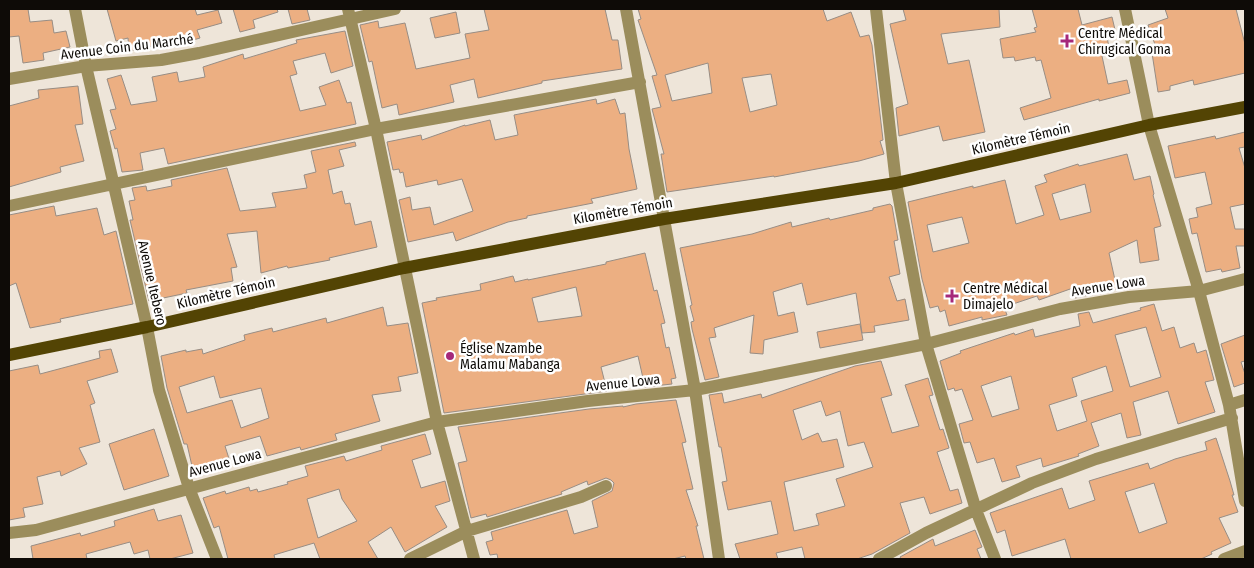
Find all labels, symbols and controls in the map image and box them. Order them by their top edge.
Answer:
place label: Centre Médical Chirugical Goma [1078,25,1171,58]
street label: Avenue Coin du Marché [60,30,194,64]
marker: Centre Médical Chirugical Goma [1060,34,1074,48]
street label: Kilomètre Témoin [970,119,1072,159]
street label: Kilomètre Témoin [572,194,674,228]
street label: Avenue Itebero [134,239,170,327]
street label: Avenue Lowa [1070,272,1146,300]
street label: Kilomètre Témoin [175,273,277,313]
place label: Centre Médical Dimajelo [963,280,1048,313]
marker: Centre Médical Dimajelo [945,289,959,303]
place label: Église Nzambe Malamu Mabanga [460,339,560,373]
marker: Église Nzambe Malamu Mabanga [444,350,456,362]
street label: Avenue Lowa [585,371,661,395]
street label: Avenue Lowa [187,445,263,481]

